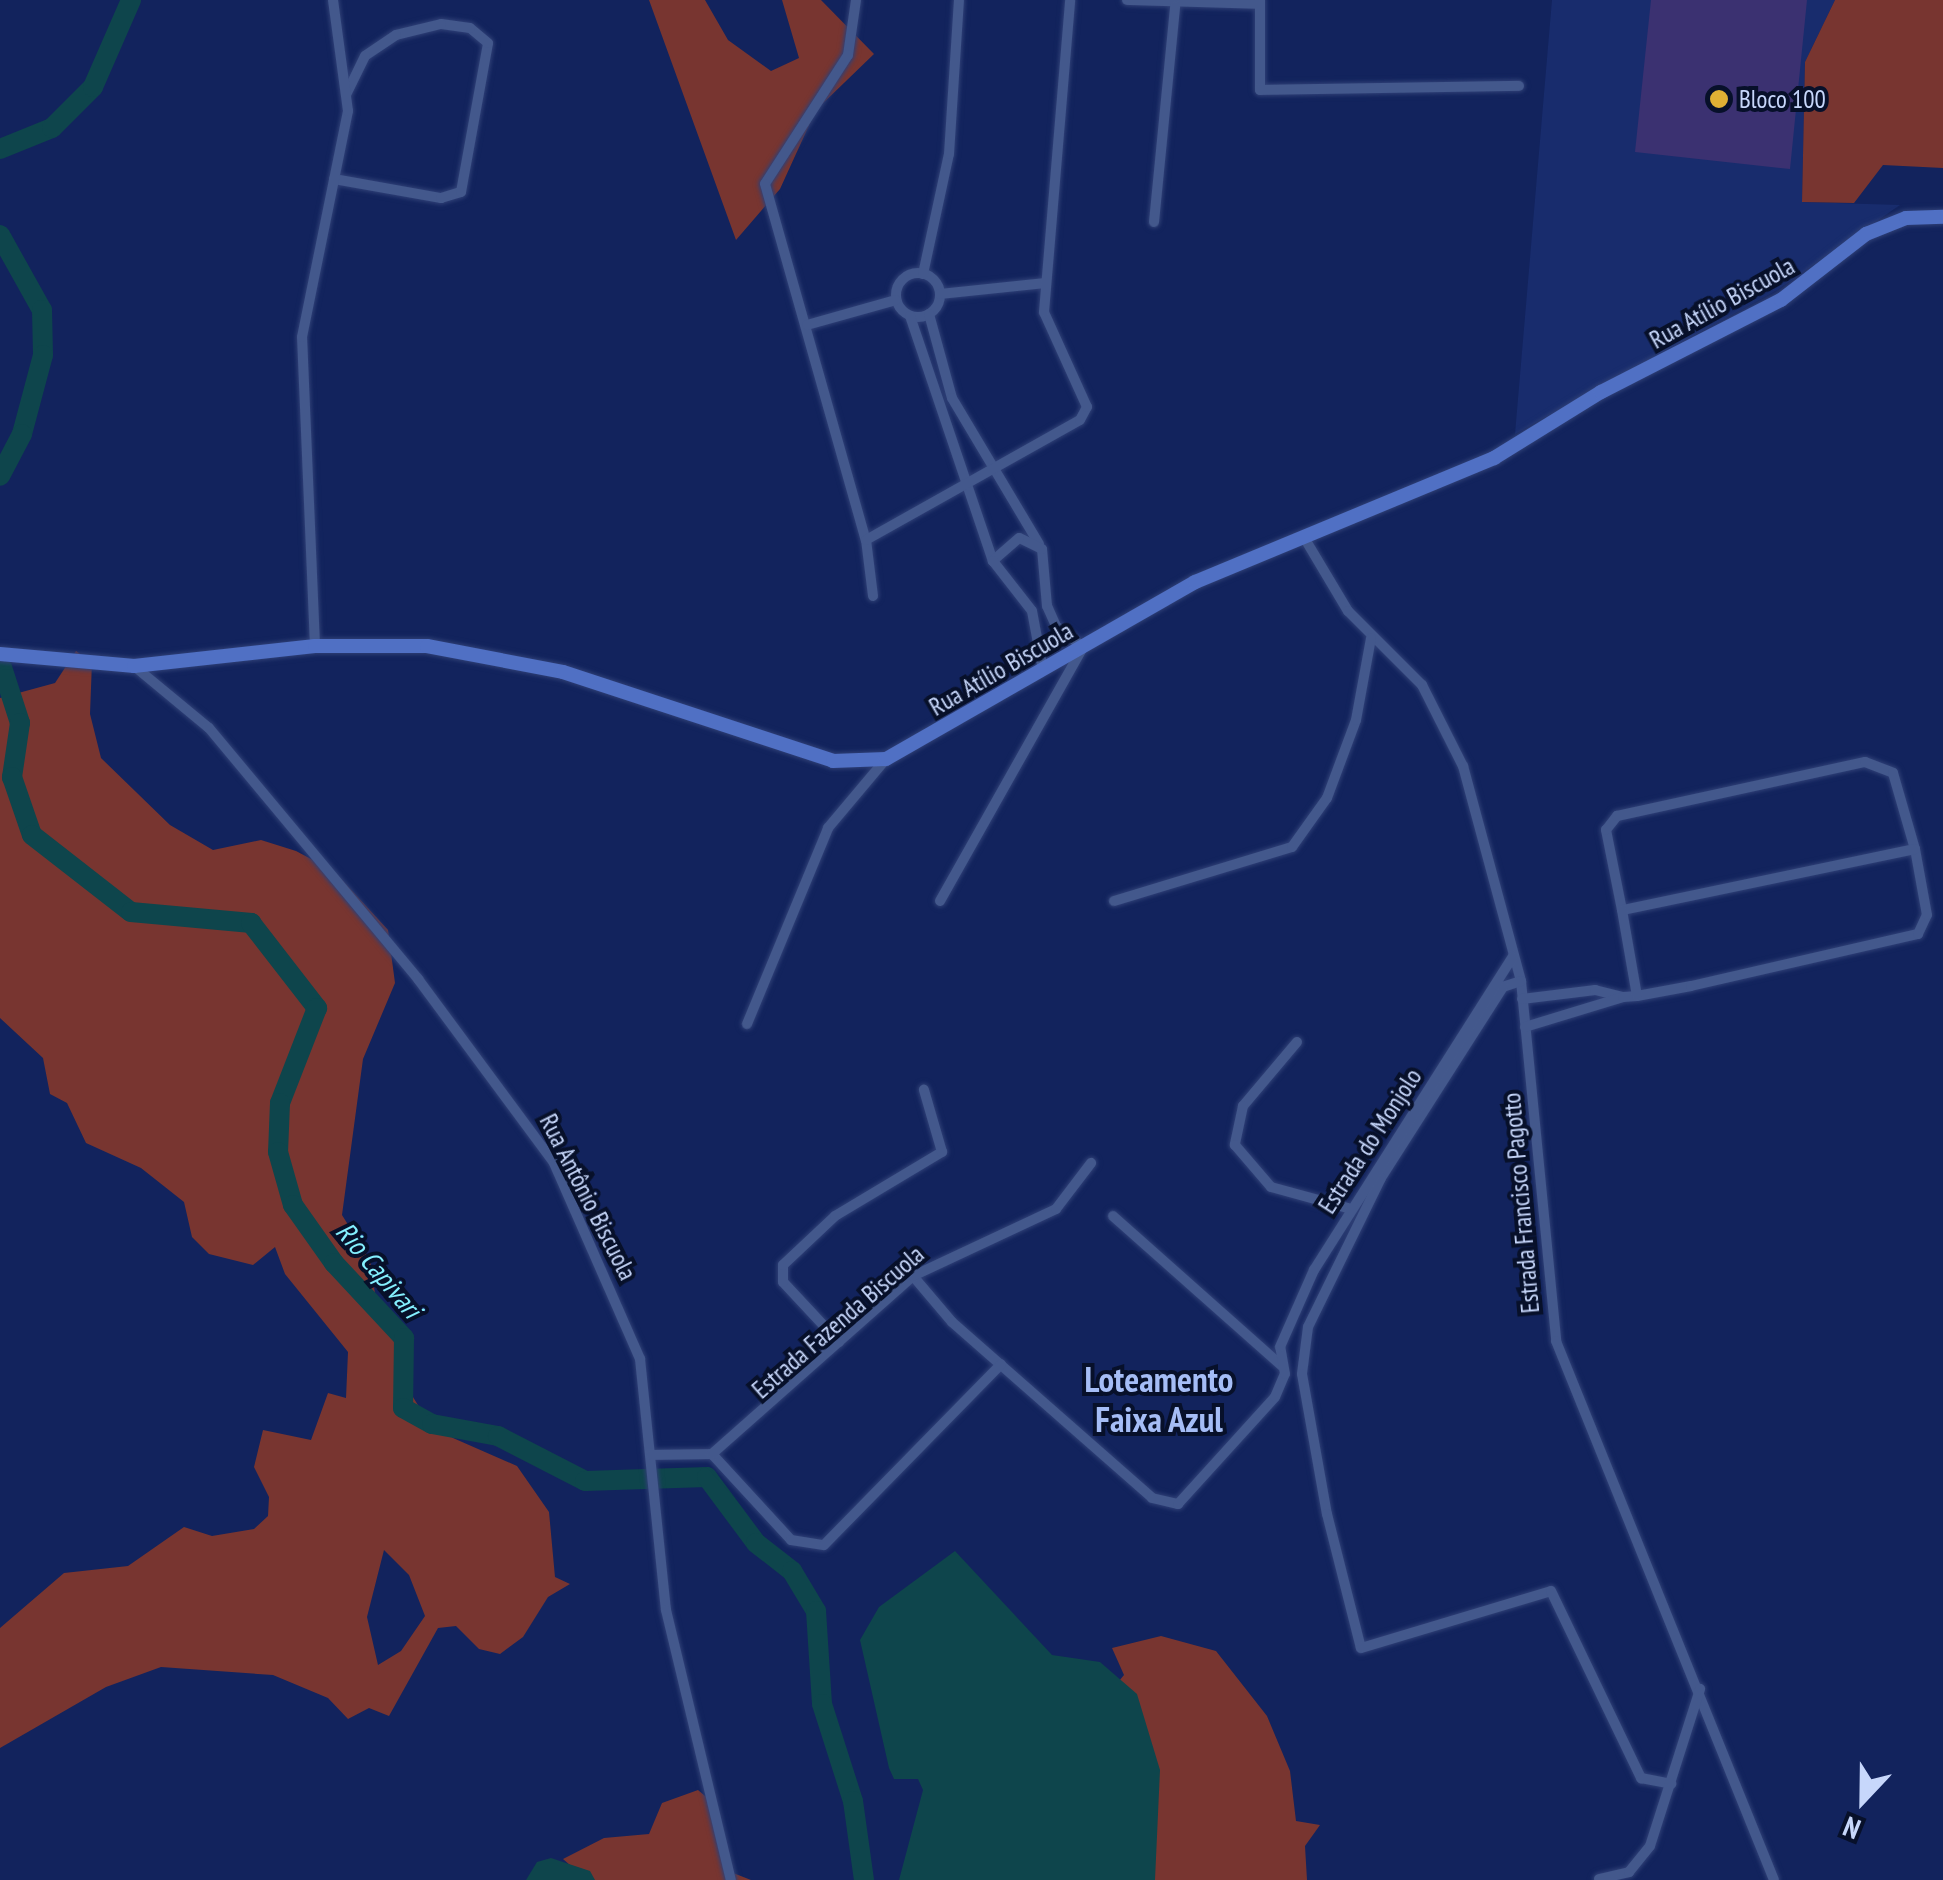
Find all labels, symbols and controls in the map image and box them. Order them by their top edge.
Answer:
place label: Bloco 100 [1739,84,1826,114]
marker: Bloco 100 [1708,88,1730,110]
street label: Rua Atílio Biscuola [1644,251,1800,355]
street label: Rua Atílio Biscuola [924,616,1078,722]
street label: Estrada do Monjolo [1312,1063,1428,1219]
street label: Estrada Francisco Pagotto [1496,1092,1546,1314]
street label: Rua Antônio Biscuola [533,1109,643,1285]
water label: Rio Capivari [329,1215,429,1325]
street label: Estrada Fazenda Biscuola [746,1239,930,1405]
district label: Loteamento Faixa Azul [1085,1358,1233,1440]
north arrow [1813,1750,1913,1850]
text: N [1838,1808,1866,1848]

